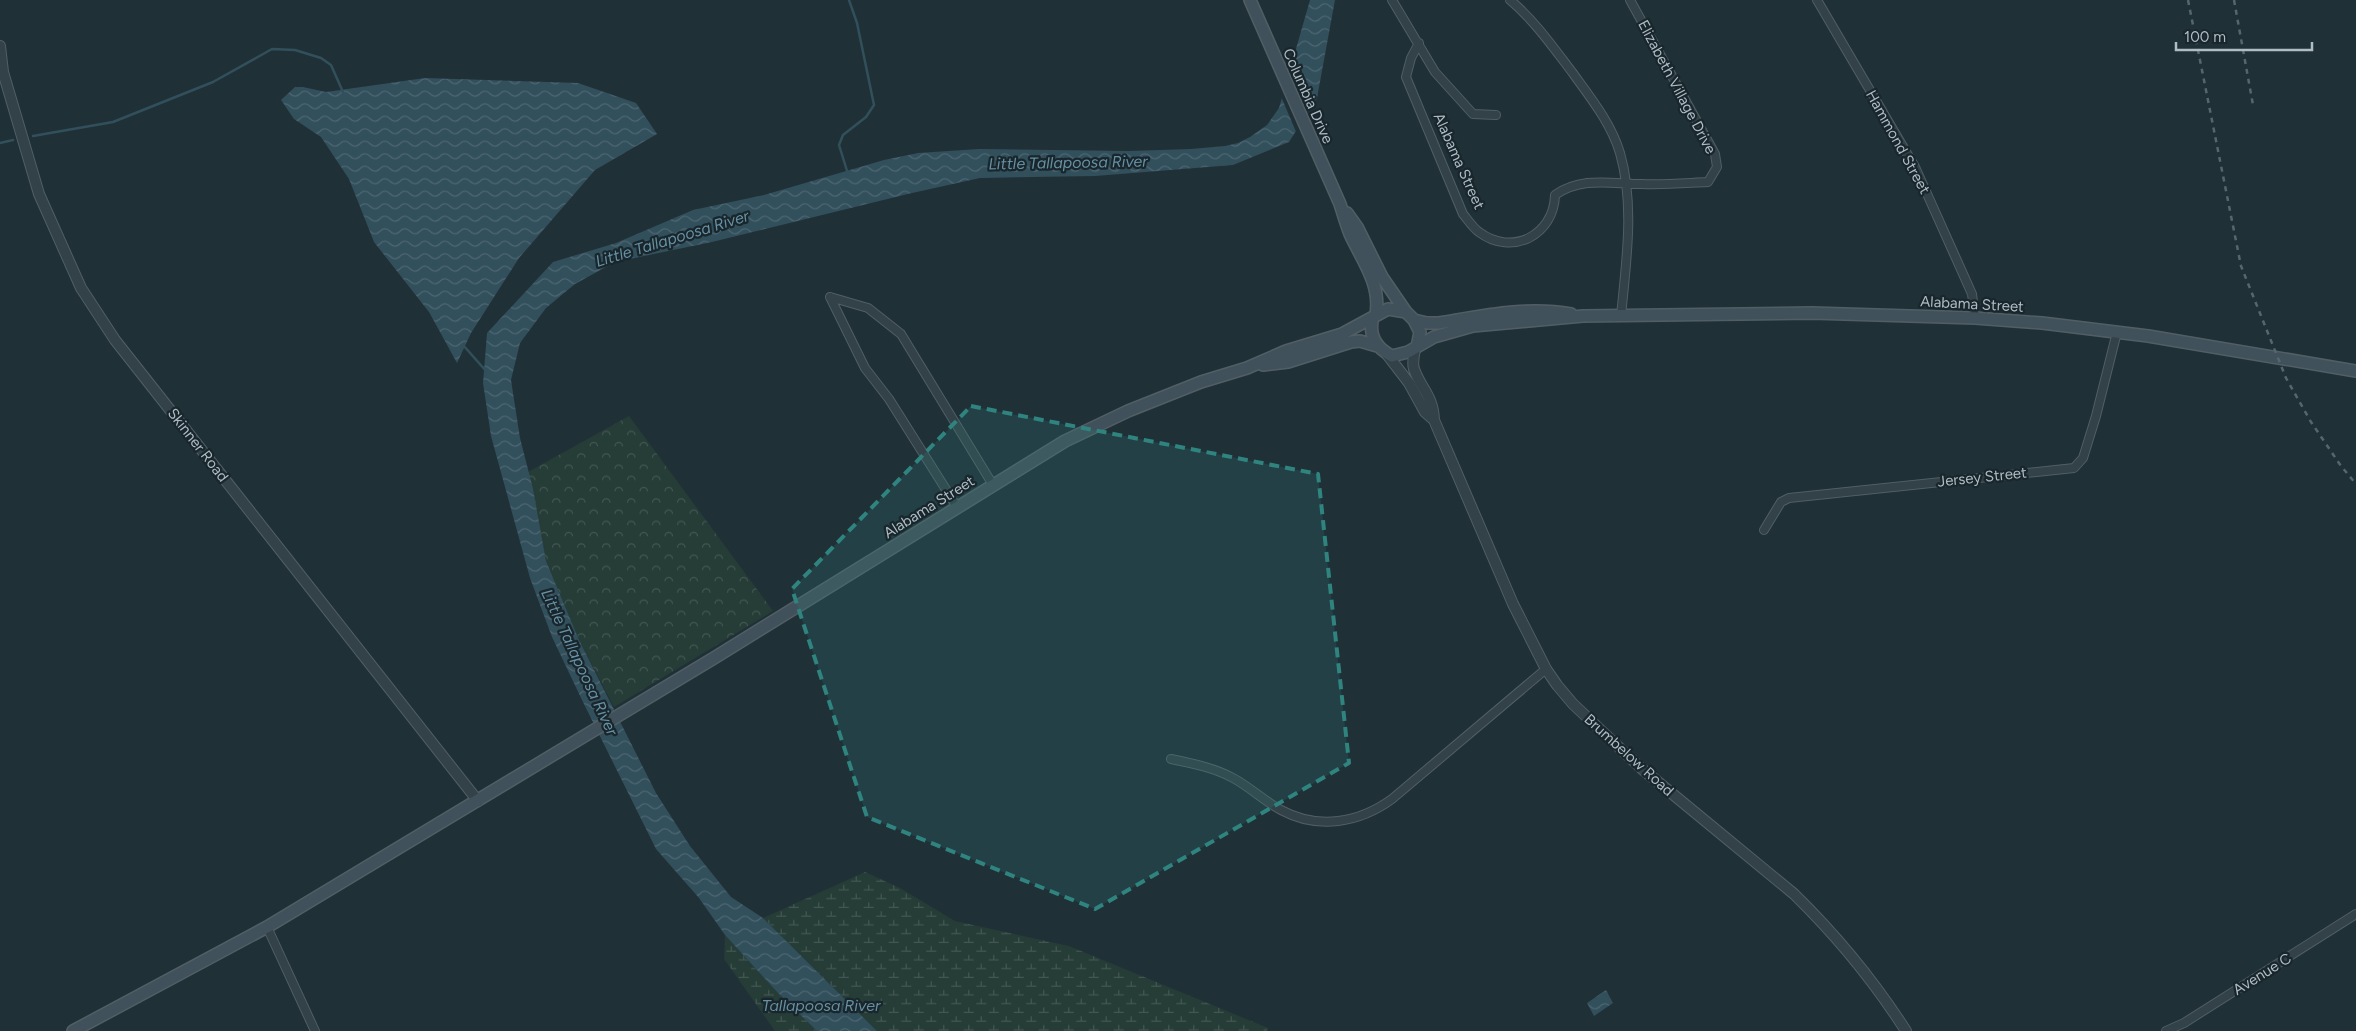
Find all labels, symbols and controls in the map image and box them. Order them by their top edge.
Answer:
street label: Elizabeth Village Drive [1634,17,1720,157]
scale bar [2176,20,2312,52]
text: 100 m [2184,28,2226,46]
street label: Columbia Drive [1279,46,1337,146]
street label: Hammond Street [1862,87,1934,197]
street label: Alabama Street [1430,110,1488,212]
water label: Little Tallapoosa River [988,152,1148,173]
water label: Little Tallapoosa River [593,206,752,271]
street label: Alabama Street [1920,292,2025,316]
street label: Skinner Road [164,405,232,485]
street label: Jersey Street [1937,463,2028,491]
street label: Alabama Street [880,472,978,542]
water label: Little Tallapoosa River [537,586,622,739]
street label: Brumbelow Road [1581,710,1677,800]
street label: Avenue C [2230,949,2295,999]
water label: Tallapoosa River [762,996,881,1015]

